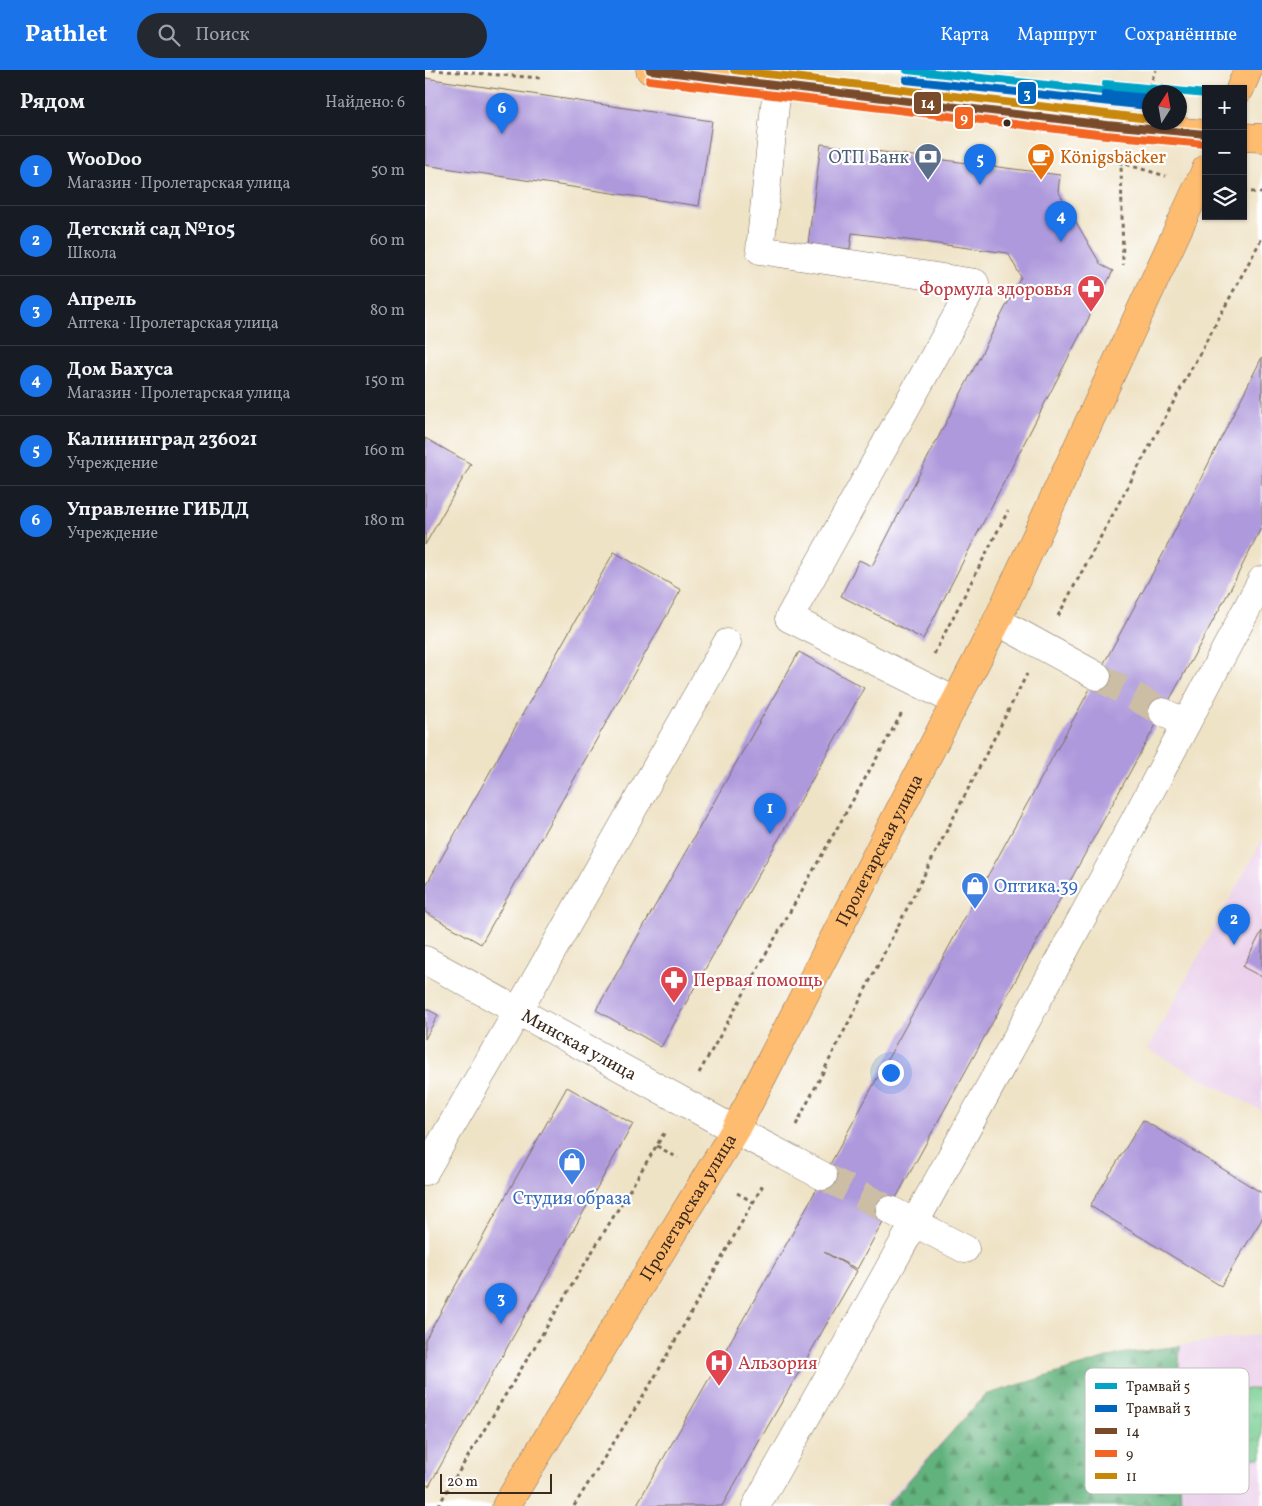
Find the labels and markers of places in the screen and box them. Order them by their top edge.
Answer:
pin: 6 [486,93,518,134]
unlabelled marker [1002,118,1012,128]
bank icon: ОТП Банк [913,142,943,181]
cafe icon: Königsbäcker [1026,142,1056,181]
pin: 5 [964,144,996,185]
place label: ОТП Банк [828,146,909,171]
place label: Königsbäcker [1060,146,1167,171]
pin: 4 [1045,201,1077,242]
pharmacy icon: Формула здоровья [1076,274,1106,313]
place label: Формула здоровья [919,278,1072,303]
pin: 1 [754,793,786,834]
shop icon: Оптика.39 [960,871,990,910]
place label: Оптика.39 [994,875,1078,900]
pin: 2 [1218,904,1250,945]
pharmacy icon: Первая помощь [659,965,689,1004]
place label: Первая помощь [693,969,823,994]
shop icon: Студия образа [557,1147,587,1186]
place label: Студия образа [513,1187,631,1212]
pin: 3 [485,1283,517,1324]
hospital icon: Альзория [704,1348,734,1387]
place label: Альзория [738,1352,817,1377]

